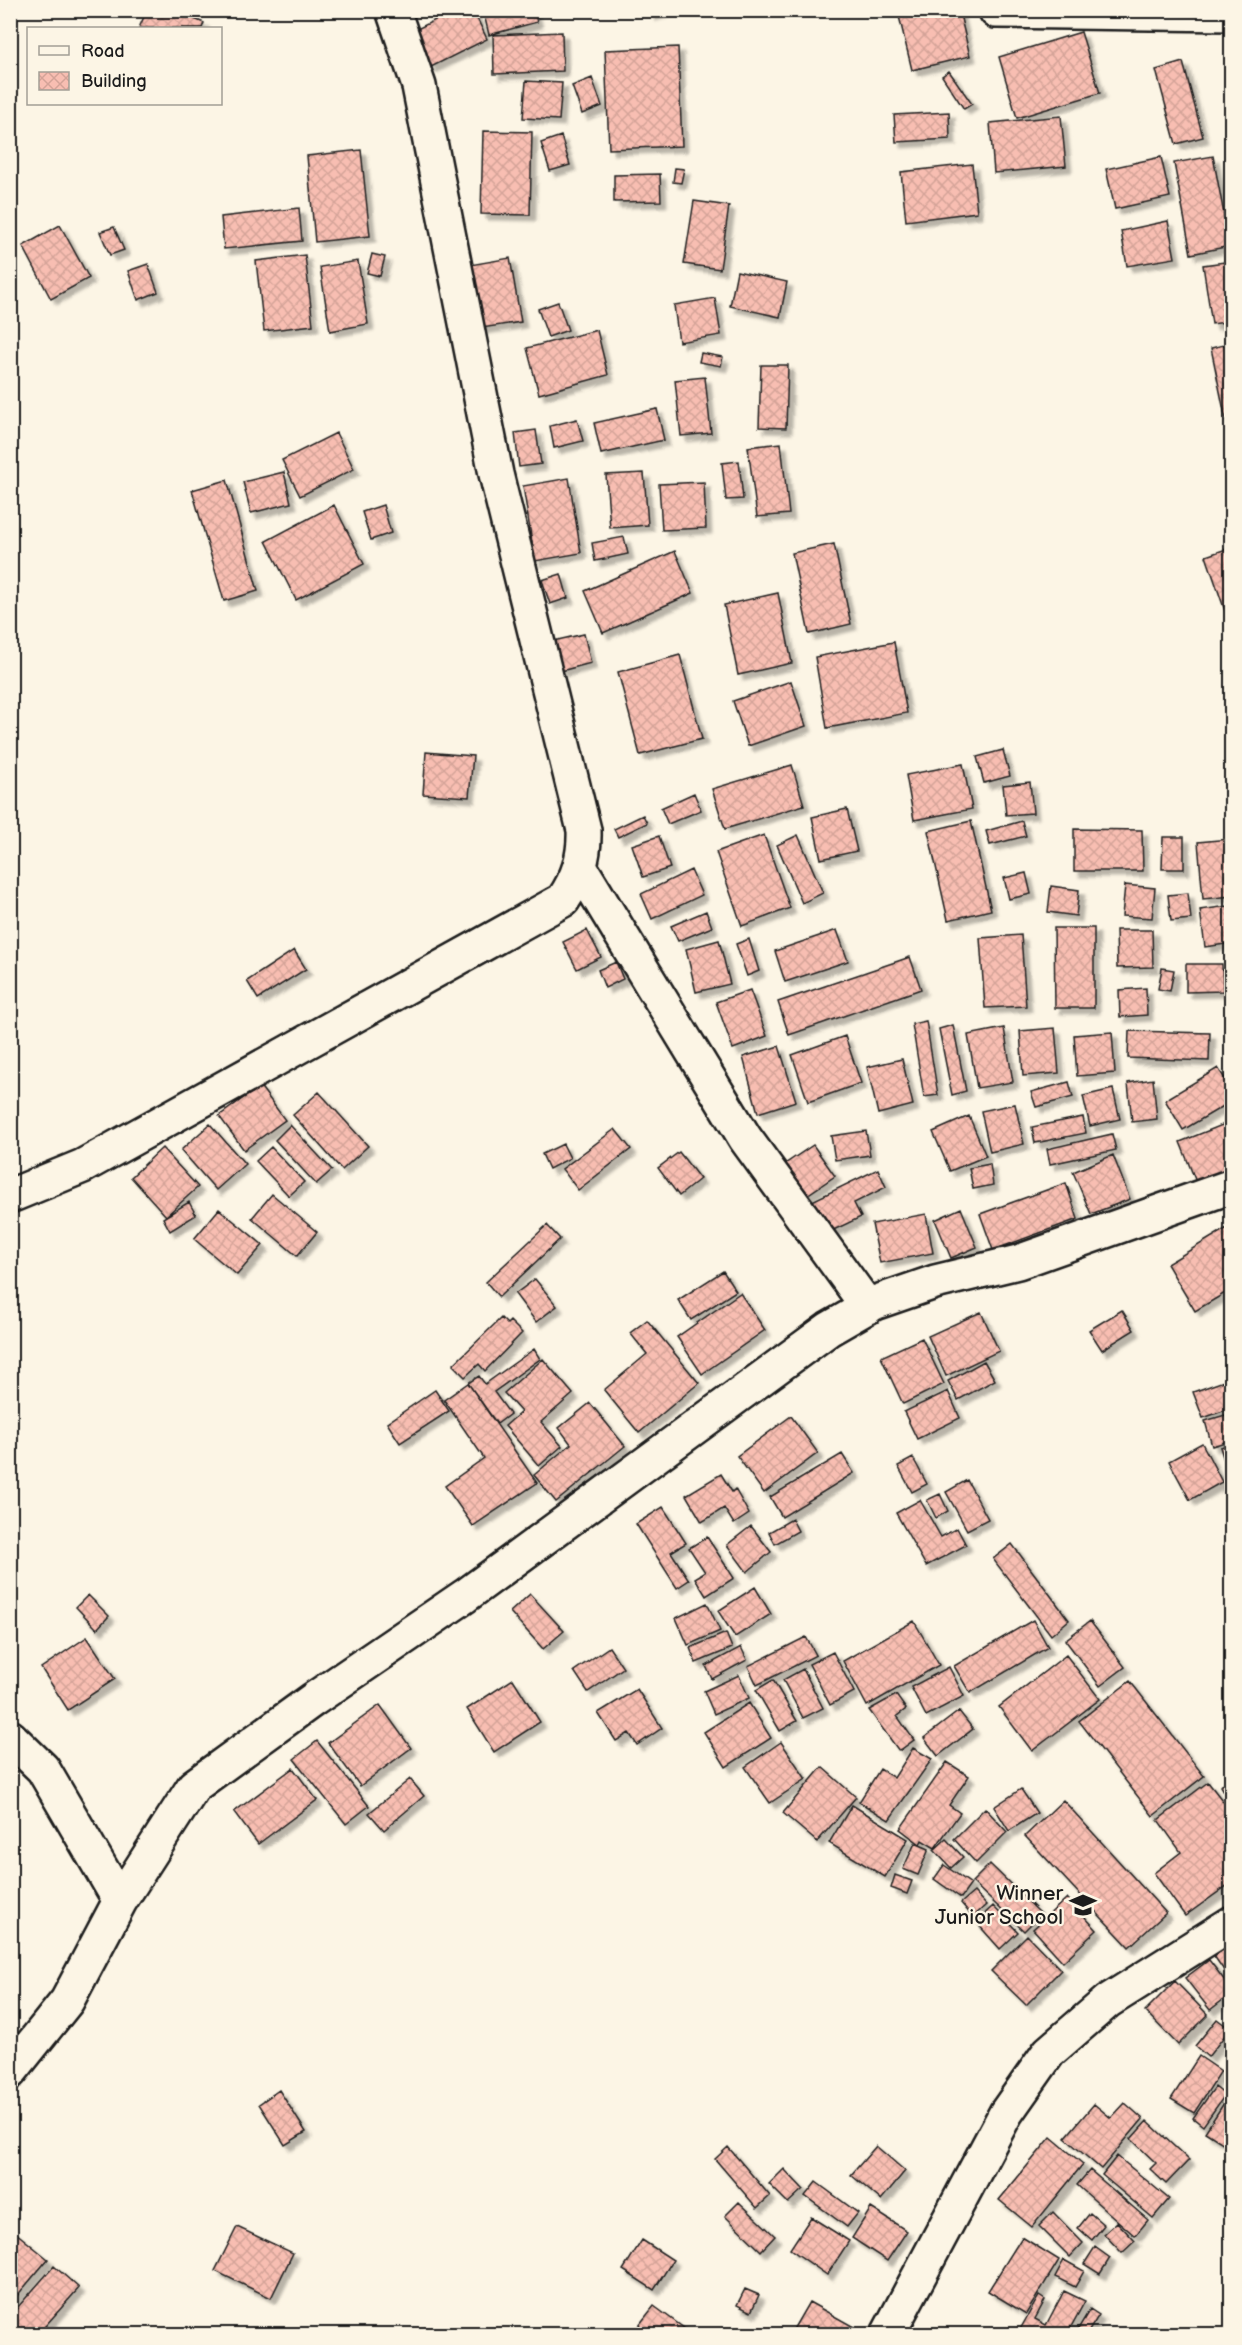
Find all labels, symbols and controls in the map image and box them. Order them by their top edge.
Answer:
legend [27,27,222,105]
text: Road [81,41,125,62]
text: Building [81,71,147,92]
place label: Winner Junior School [935,1881,1063,1930]
school or university icon: Winner Junior School [1068,1890,1098,1920]

